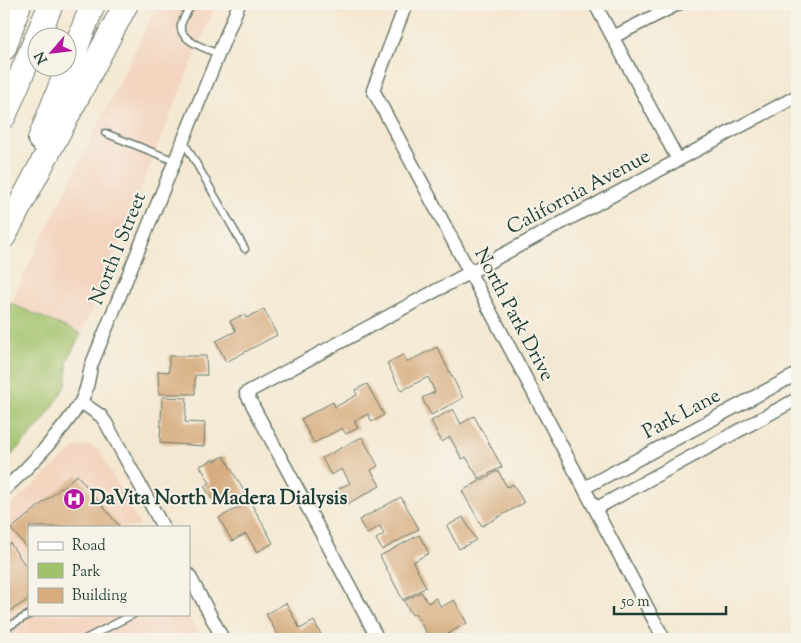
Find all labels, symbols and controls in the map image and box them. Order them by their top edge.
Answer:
north arrow [28,28,78,78]
text: N [31,48,54,67]
street label: California Avenue [502,143,656,243]
street label: North I Street [83,188,155,310]
street label: North Park Drive [466,243,560,387]
street label: Park Lane [638,382,726,448]
place label: DaVita North Madera Dialysis [90,485,347,514]
hospital icon: DaVita North Madera Dialysis [62,487,86,511]
legend [28,526,190,616]
text: Road [72,536,106,557]
text: Park [72,562,101,583]
scale bar [614,583,726,615]
text: Building [72,586,127,607]
text: 50 m [620,592,650,613]

